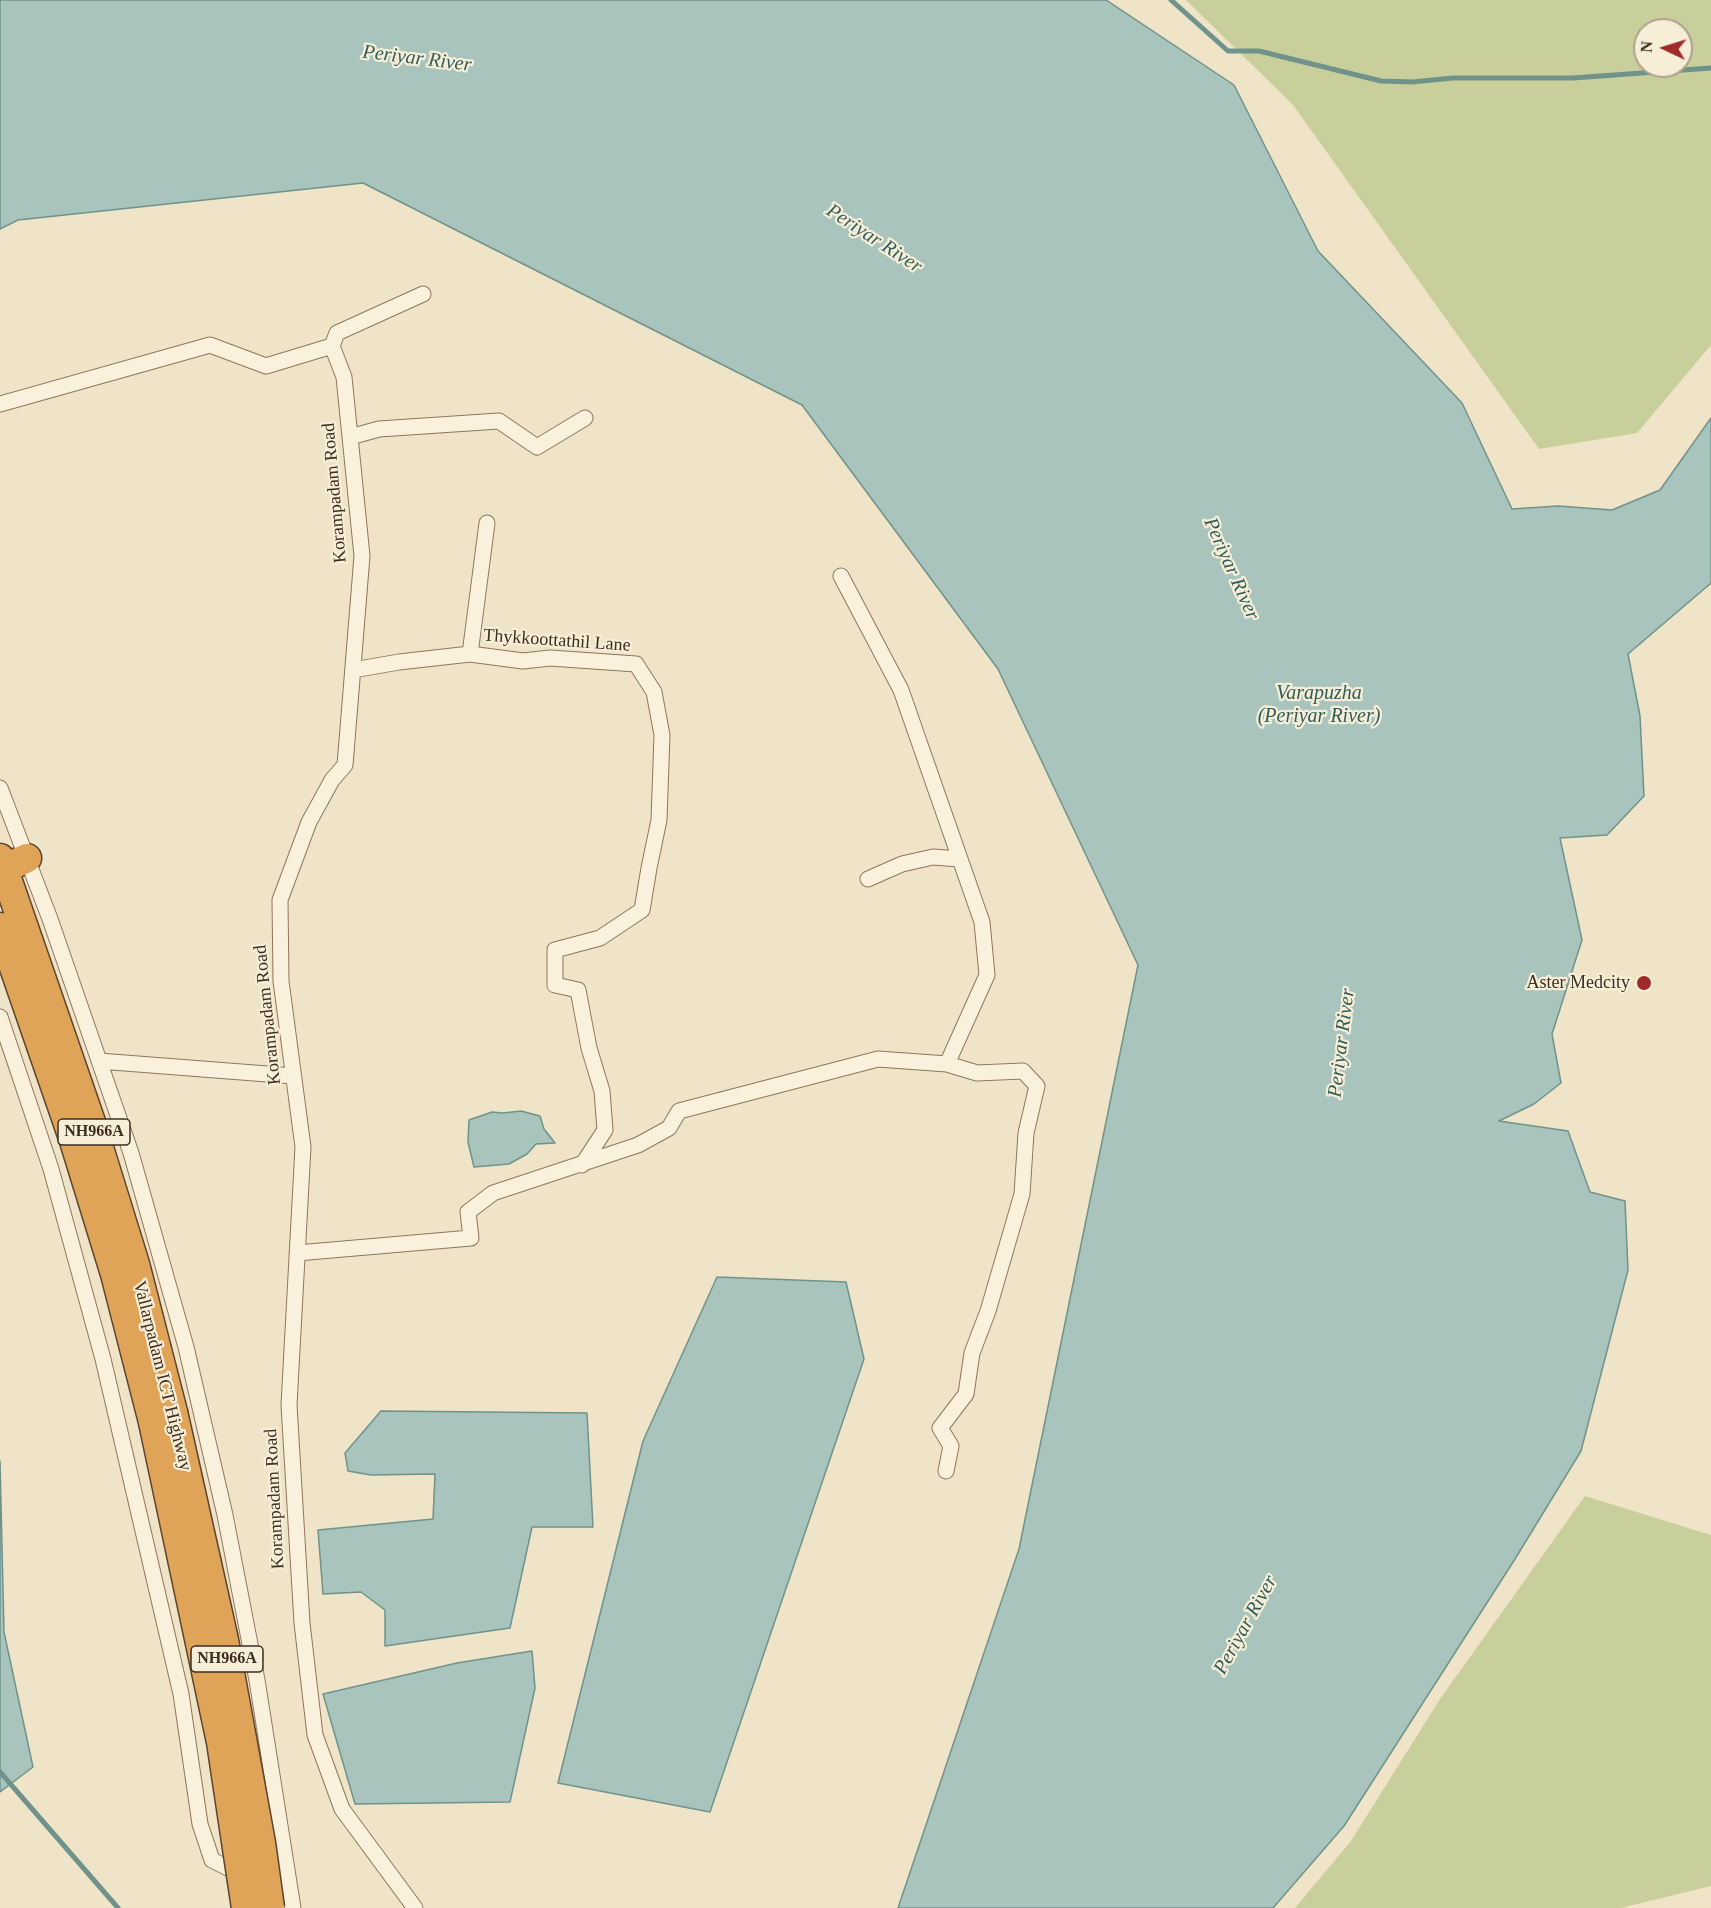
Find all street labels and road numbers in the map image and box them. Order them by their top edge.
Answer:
street label: Korampadam Road [318,422,352,564]
street label: Thykkoottathil Lane [483,625,631,657]
street label: Korampadam Road [250,944,286,1086]
road number: NH966A [58,1119,130,1145]
street label: Vallarpadam ICT Highway [128,1279,196,1473]
street label: Korampadam Road [261,1428,289,1570]
road number: NH966A [191,1646,263,1672]

